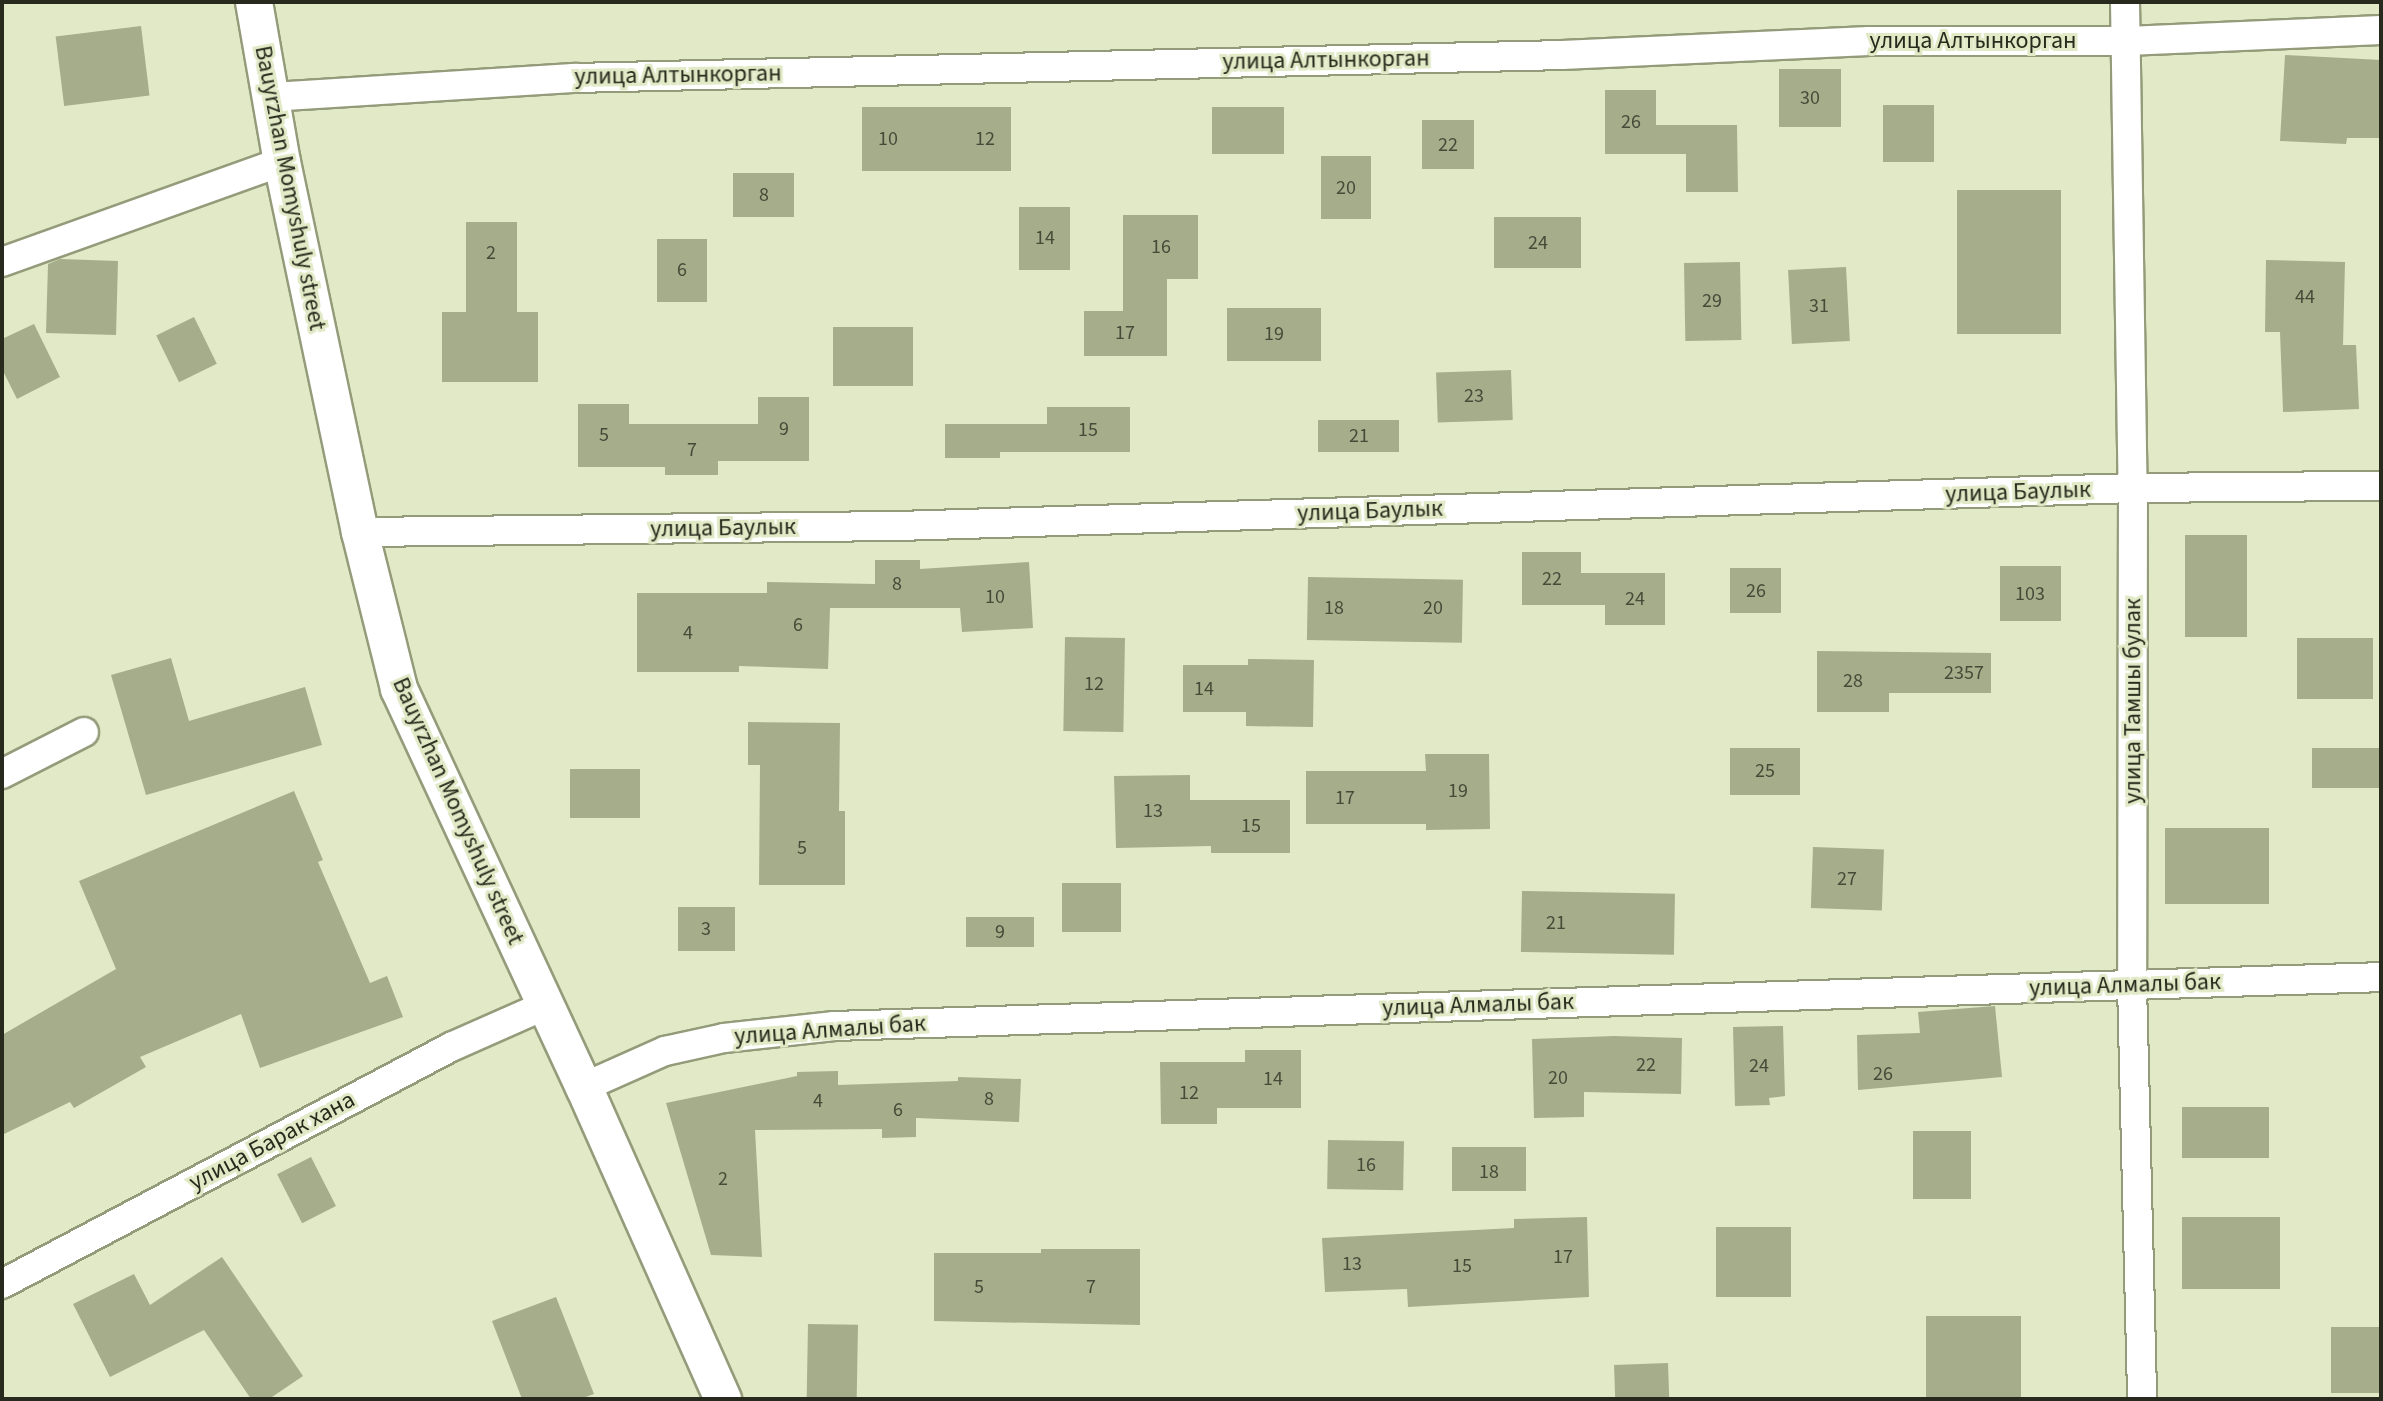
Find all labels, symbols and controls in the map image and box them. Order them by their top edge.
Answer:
street label: улица Алтынкорган [1869,27,2077,55]
street label: Bauyrzhan Momyshuly street [248,43,332,333]
street label: улица Алтынкорган [1222,44,1430,76]
street label: улица Алтынкорган [574,59,782,91]
house number: 30 [1800,86,1820,110]
house number: 26 [1621,110,1641,134]
house number: 10 [878,127,898,151]
house number: 12 [975,127,995,151]
house number: 22 [1438,133,1458,157]
house number: 20 [1336,176,1356,200]
house number: 8 [759,183,769,207]
house number: 14 [1035,226,1055,250]
house number: 24 [1528,231,1548,255]
house number: 16 [1151,235,1171,259]
house number: 2 [486,241,496,265]
house number: 6 [677,258,687,282]
house number: 44 [2295,285,2315,309]
house number: 29 [1702,289,1722,313]
house number: 31 [1809,294,1829,318]
house number: 17 [1115,321,1135,345]
house number: 19 [1264,322,1284,346]
house number: 23 [1464,384,1484,408]
house number: 9 [779,417,789,441]
house number: 15 [1078,418,1098,442]
house number: 5 [599,423,609,447]
house number: 21 [1349,424,1369,448]
house number: 7 [687,438,697,462]
street label: улица Баулык [1945,475,2091,509]
street label: улица Баулык [1297,494,1443,528]
street label: улица Баулык [650,512,796,544]
house number: 22 [1542,567,1562,591]
house number: 8 [892,572,902,596]
house number: 26 [1746,579,1766,603]
house number: 103 [2015,582,2045,606]
house number: 10 [985,585,1005,609]
house number: 24 [1625,587,1645,611]
house number: 18 [1324,596,1344,620]
house number: 20 [1423,596,1443,620]
street label: улица Тамшы булак [2119,598,2147,804]
house number: 6 [793,613,803,637]
house number: 4 [683,621,693,645]
house number: 2357 [1944,661,1984,685]
house number: 28 [1843,669,1863,693]
house number: 12 [1084,672,1104,696]
street label: Bauyrzhan Momyshuly street [386,673,530,949]
house number: 14 [1194,677,1214,701]
house number: 25 [1755,759,1775,783]
house number: 19 [1448,779,1468,803]
house number: 17 [1335,786,1355,810]
house number: 13 [1143,799,1163,823]
house number: 15 [1241,814,1261,838]
house number: 5 [797,836,807,860]
house number: 27 [1837,867,1857,891]
house number: 21 [1546,911,1566,935]
house number: 3 [701,917,711,941]
house number: 9 [995,920,1005,944]
street label: улица Алмалы бак [2029,967,2221,1003]
street label: улица Алмалы бак [1382,987,1574,1023]
street label: улица Алмалы бак [733,1009,927,1051]
house number: 22 [1636,1053,1656,1077]
house number: 24 [1749,1054,1769,1078]
house number: 26 [1873,1062,1893,1086]
house number: 20 [1548,1066,1568,1090]
house number: 14 [1263,1067,1283,1091]
house number: 12 [1179,1081,1199,1105]
street label: улица Барак хана [184,1085,360,1197]
house number: 8 [984,1087,994,1111]
house number: 4 [813,1089,823,1113]
house number: 6 [893,1098,903,1122]
house number: 16 [1356,1153,1376,1177]
house number: 18 [1479,1160,1499,1184]
house number: 2 [718,1167,728,1191]
house number: 17 [1553,1245,1573,1269]
house number: 13 [1342,1252,1362,1276]
house number: 15 [1452,1254,1472,1278]
house number: 5 [974,1275,984,1299]
house number: 7 [1086,1275,1096,1299]

